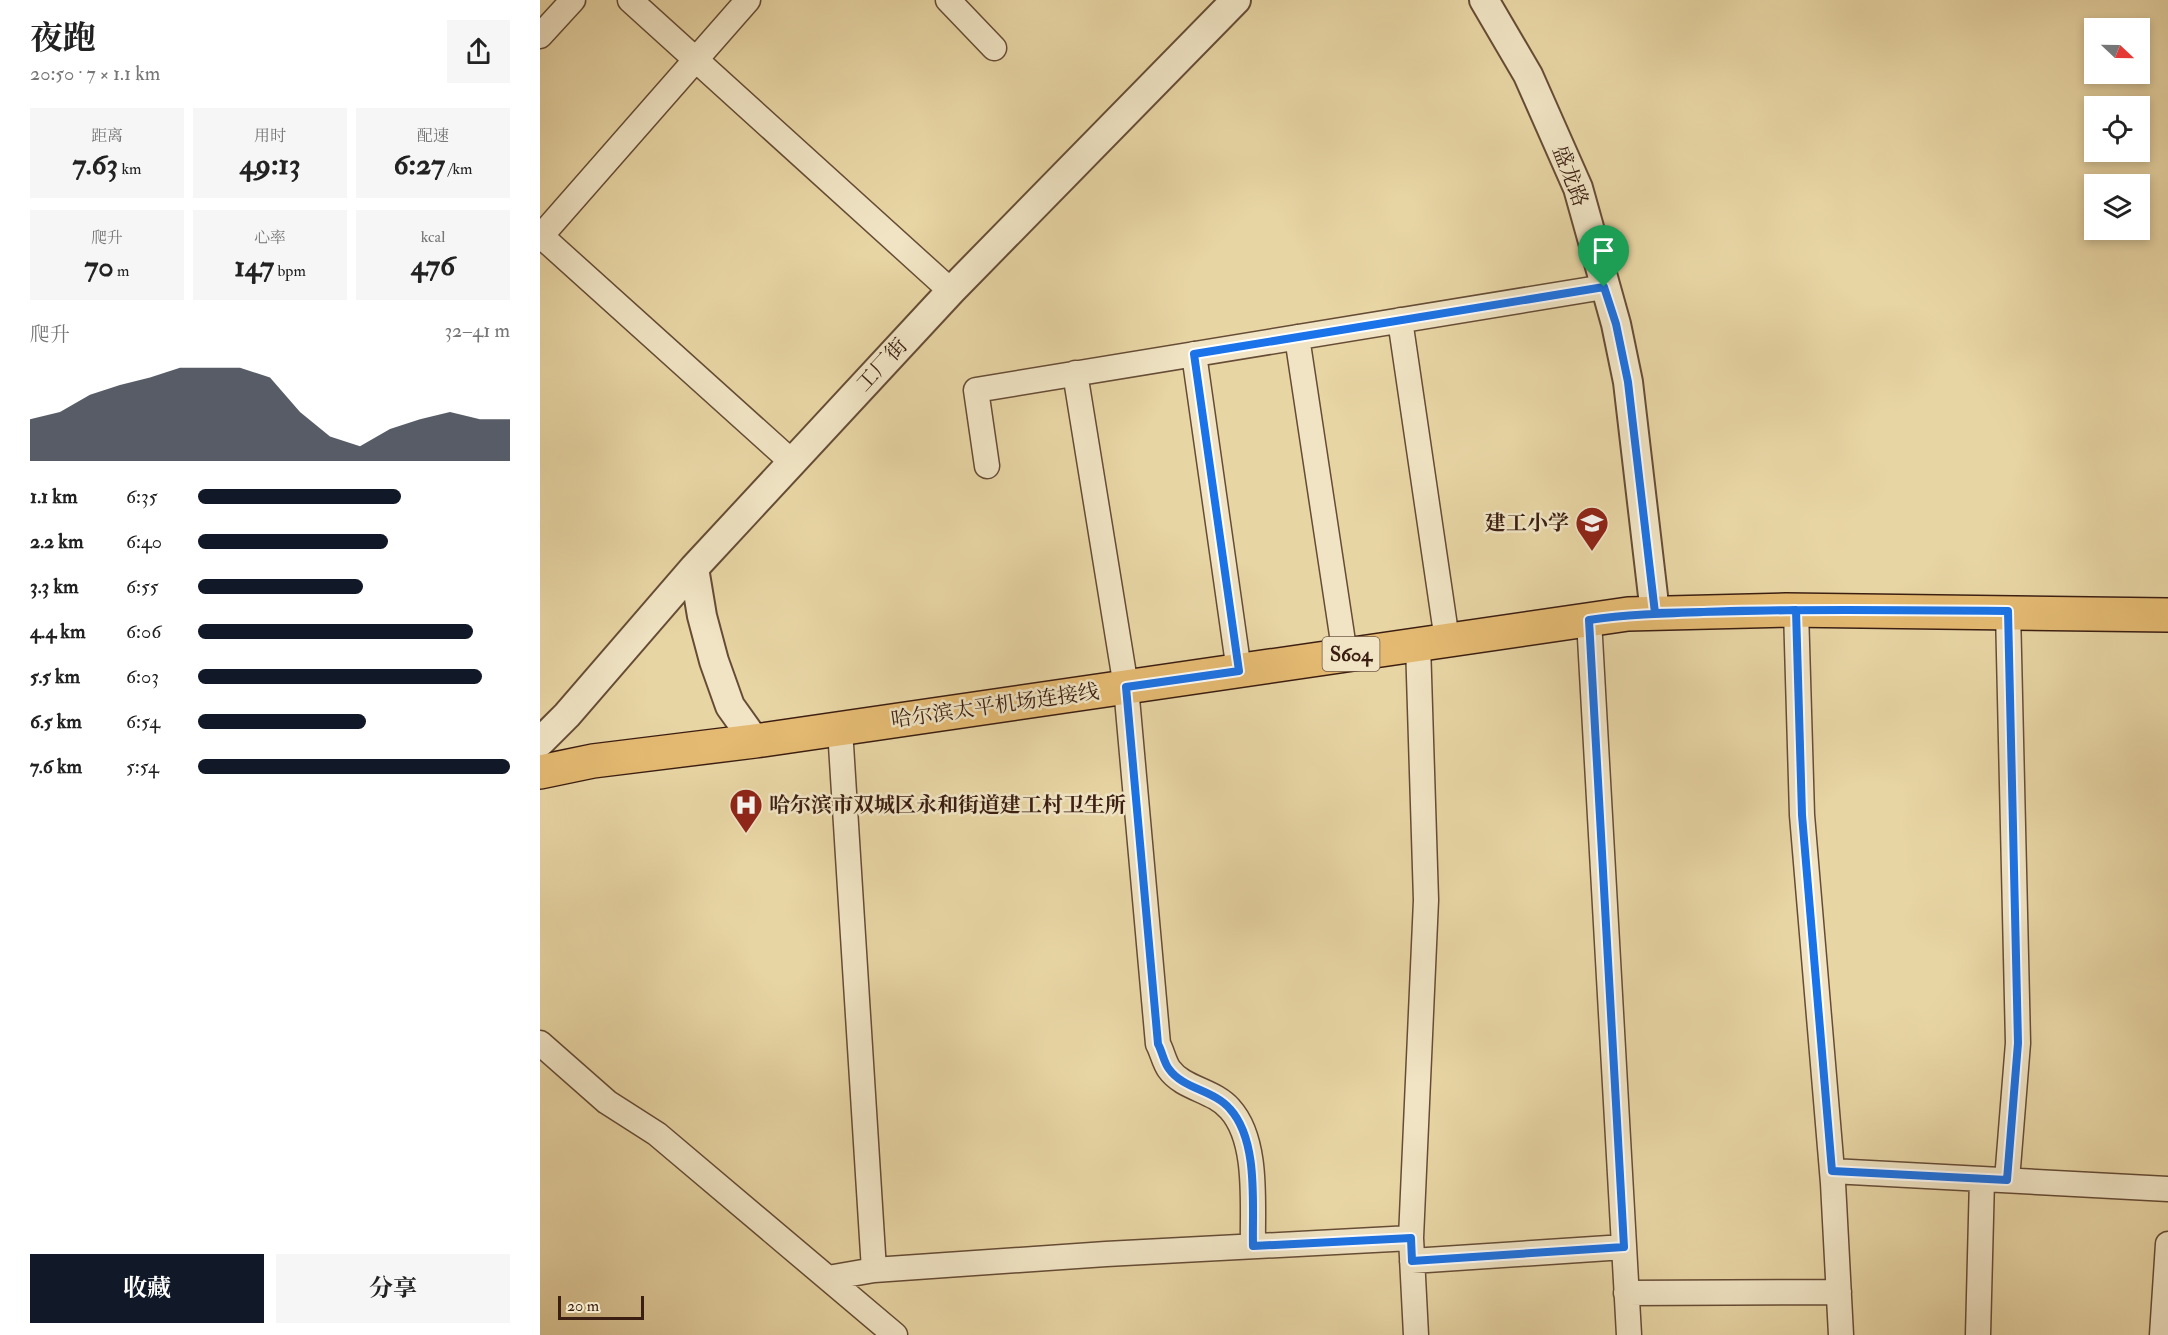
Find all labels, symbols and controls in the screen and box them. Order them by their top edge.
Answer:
text: 夜跑 [30,18,96,59]
north arrow [2084,18,2150,84]
map controls [2084,18,2150,240]
button: share [447,20,510,83]
text: 20:50 · 7 × 1.1 km [30,61,160,86]
button: locate [2084,96,2150,162]
text: 距离 [91,126,123,146]
text: 用时 [254,126,286,146]
text: 配速 [417,126,449,146]
street label: 盛龙路 [1546,142,1594,210]
text: 7.63 [73,146,118,183]
text: 49:13 [239,146,301,183]
text: 6:27 [394,146,445,183]
text: km [118,159,141,179]
text: /km [445,159,472,179]
button: layers [2084,174,2150,240]
pin [1578,225,1629,287]
text: kcal [421,227,445,247]
text: 爬升 [91,228,123,248]
text: 心率 [254,228,286,248]
icon: arrive [1587,234,1620,267]
text: 476 [411,247,455,284]
text: 70 [85,248,114,285]
text: 147 [234,248,274,285]
text: m [114,261,129,281]
text: bpm [274,261,306,281]
text: 32–41 m [444,318,510,343]
text: 爬升 [30,322,70,347]
street label: 工厂街 [851,333,913,397]
text: 1.1 km [30,484,77,509]
text: 6:35 [126,484,158,509]
school or university icon: 建工小学 [1574,505,1610,552]
place label: 建工小学 [1485,510,1569,537]
text: 2.2 km [30,529,83,554]
text: 6:40 [126,529,162,554]
text: 3.3 km [30,574,78,599]
text: 6:55 [126,574,159,599]
text: 4.4 km [30,619,85,644]
text: 6:06 [126,619,161,644]
road number: S604 [1322,637,1380,671]
text: 5.5 km [30,664,80,689]
text: 6:03 [126,664,159,689]
street label: 哈尔滨太平机场连接线 [889,678,1101,734]
text: 6.5 km [30,709,82,734]
text: 6:54 [126,709,160,734]
text: 7.6 km [30,754,82,779]
text: 5:54 [126,754,159,779]
hospital icon: 哈尔滨市双城区永和街道建工村卫生所 [728,787,764,834]
place label: 哈尔滨市双城区永和街道建工村卫生所 [769,792,1126,819]
button: 收藏 [30,1254,264,1323]
button: 分享 [276,1254,510,1323]
scale bar [558,1293,644,1320]
text: 20 m [567,1296,599,1316]

